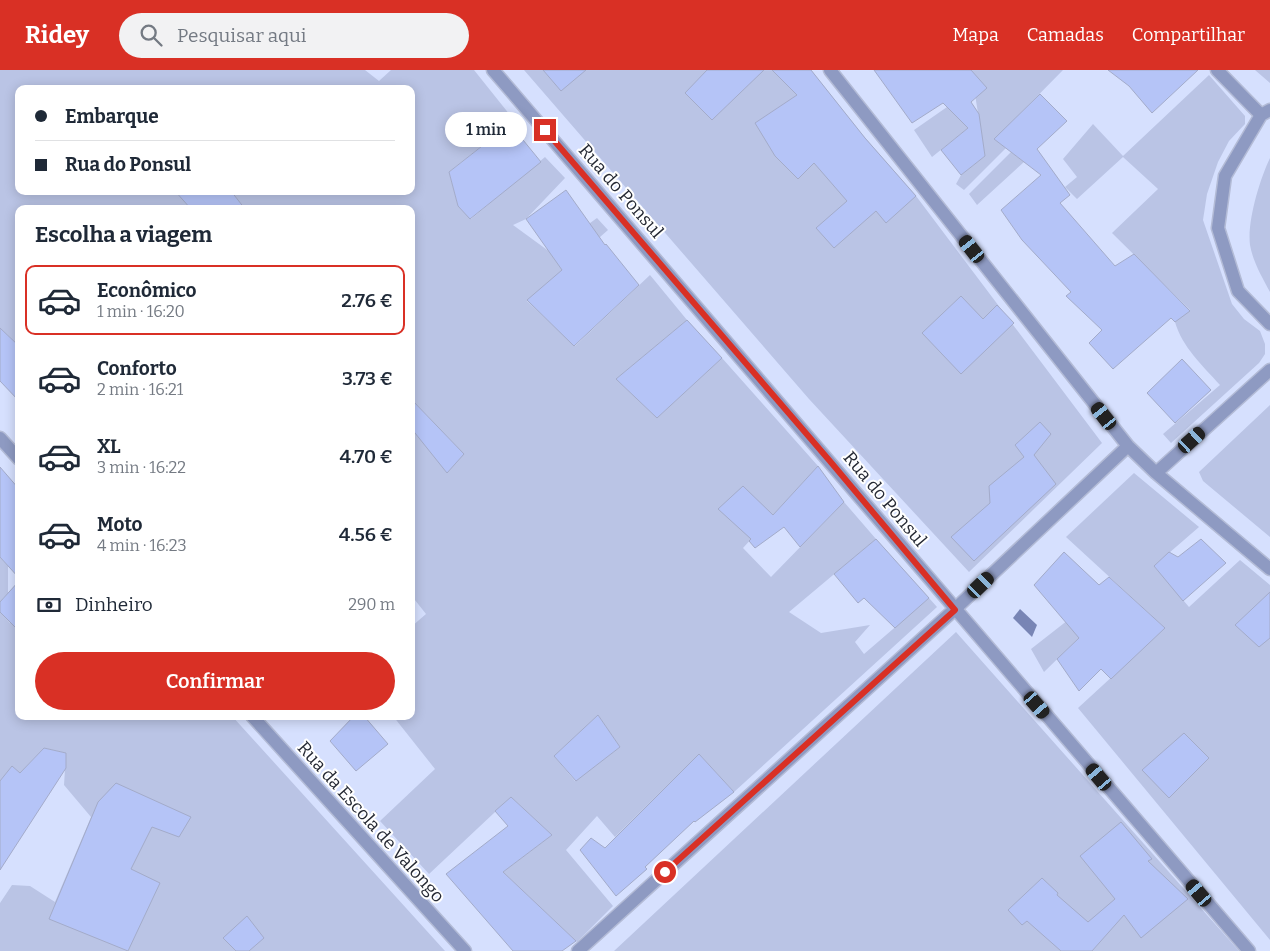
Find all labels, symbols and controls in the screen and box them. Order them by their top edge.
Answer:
search box [119,13,469,58]
text: Ridey [25,21,89,49]
icon: search [137,21,165,49]
text: Pesquisar aqui [177,24,306,47]
text: Mapa [953,24,999,46]
text: Camadas [1027,24,1104,46]
text: Compartilhar [1132,24,1245,46]
text: Embarque [65,105,159,128]
callout: 1 min [445,112,528,148]
route end [534,119,556,141]
text: 1 min [466,120,506,139]
street label: Rua do Ponsul [574,139,668,243]
text: Rua do Ponsul [65,153,191,176]
text: Escolha a viagem [35,221,212,248]
car [956,233,987,265]
icon: car [37,278,82,323]
text: Econômico [97,279,197,302]
text: 2.76 € [341,289,393,312]
text: 1 min · 16:20 [97,302,185,321]
icon: car [37,356,82,401]
text: Conforto [97,357,177,380]
text: 3.73 € [342,367,393,390]
text: 2 min · 16:21 [97,380,183,399]
car [1088,400,1119,432]
car [1175,424,1208,456]
icon: car [37,434,82,479]
text: XL [97,435,121,458]
text: 4.70 € [340,445,393,468]
street label: Rua do Ponsul [839,447,931,551]
text: 3 min · 16:22 [97,458,186,477]
icon: car [37,512,82,557]
text: Moto [97,513,143,536]
text: 4.56 € [339,523,393,546]
text: 4 min · 16:23 [97,536,187,555]
car [964,569,997,601]
icon: cash [35,591,63,619]
text: Dinheiro [75,593,153,616]
text: 290 m [348,595,395,614]
button: Confirmar [35,652,395,710]
car [1021,689,1052,721]
street label: Rua da Escola de Valongo [293,737,449,907]
car [1083,761,1114,793]
route start [654,861,676,883]
car [1183,877,1214,909]

